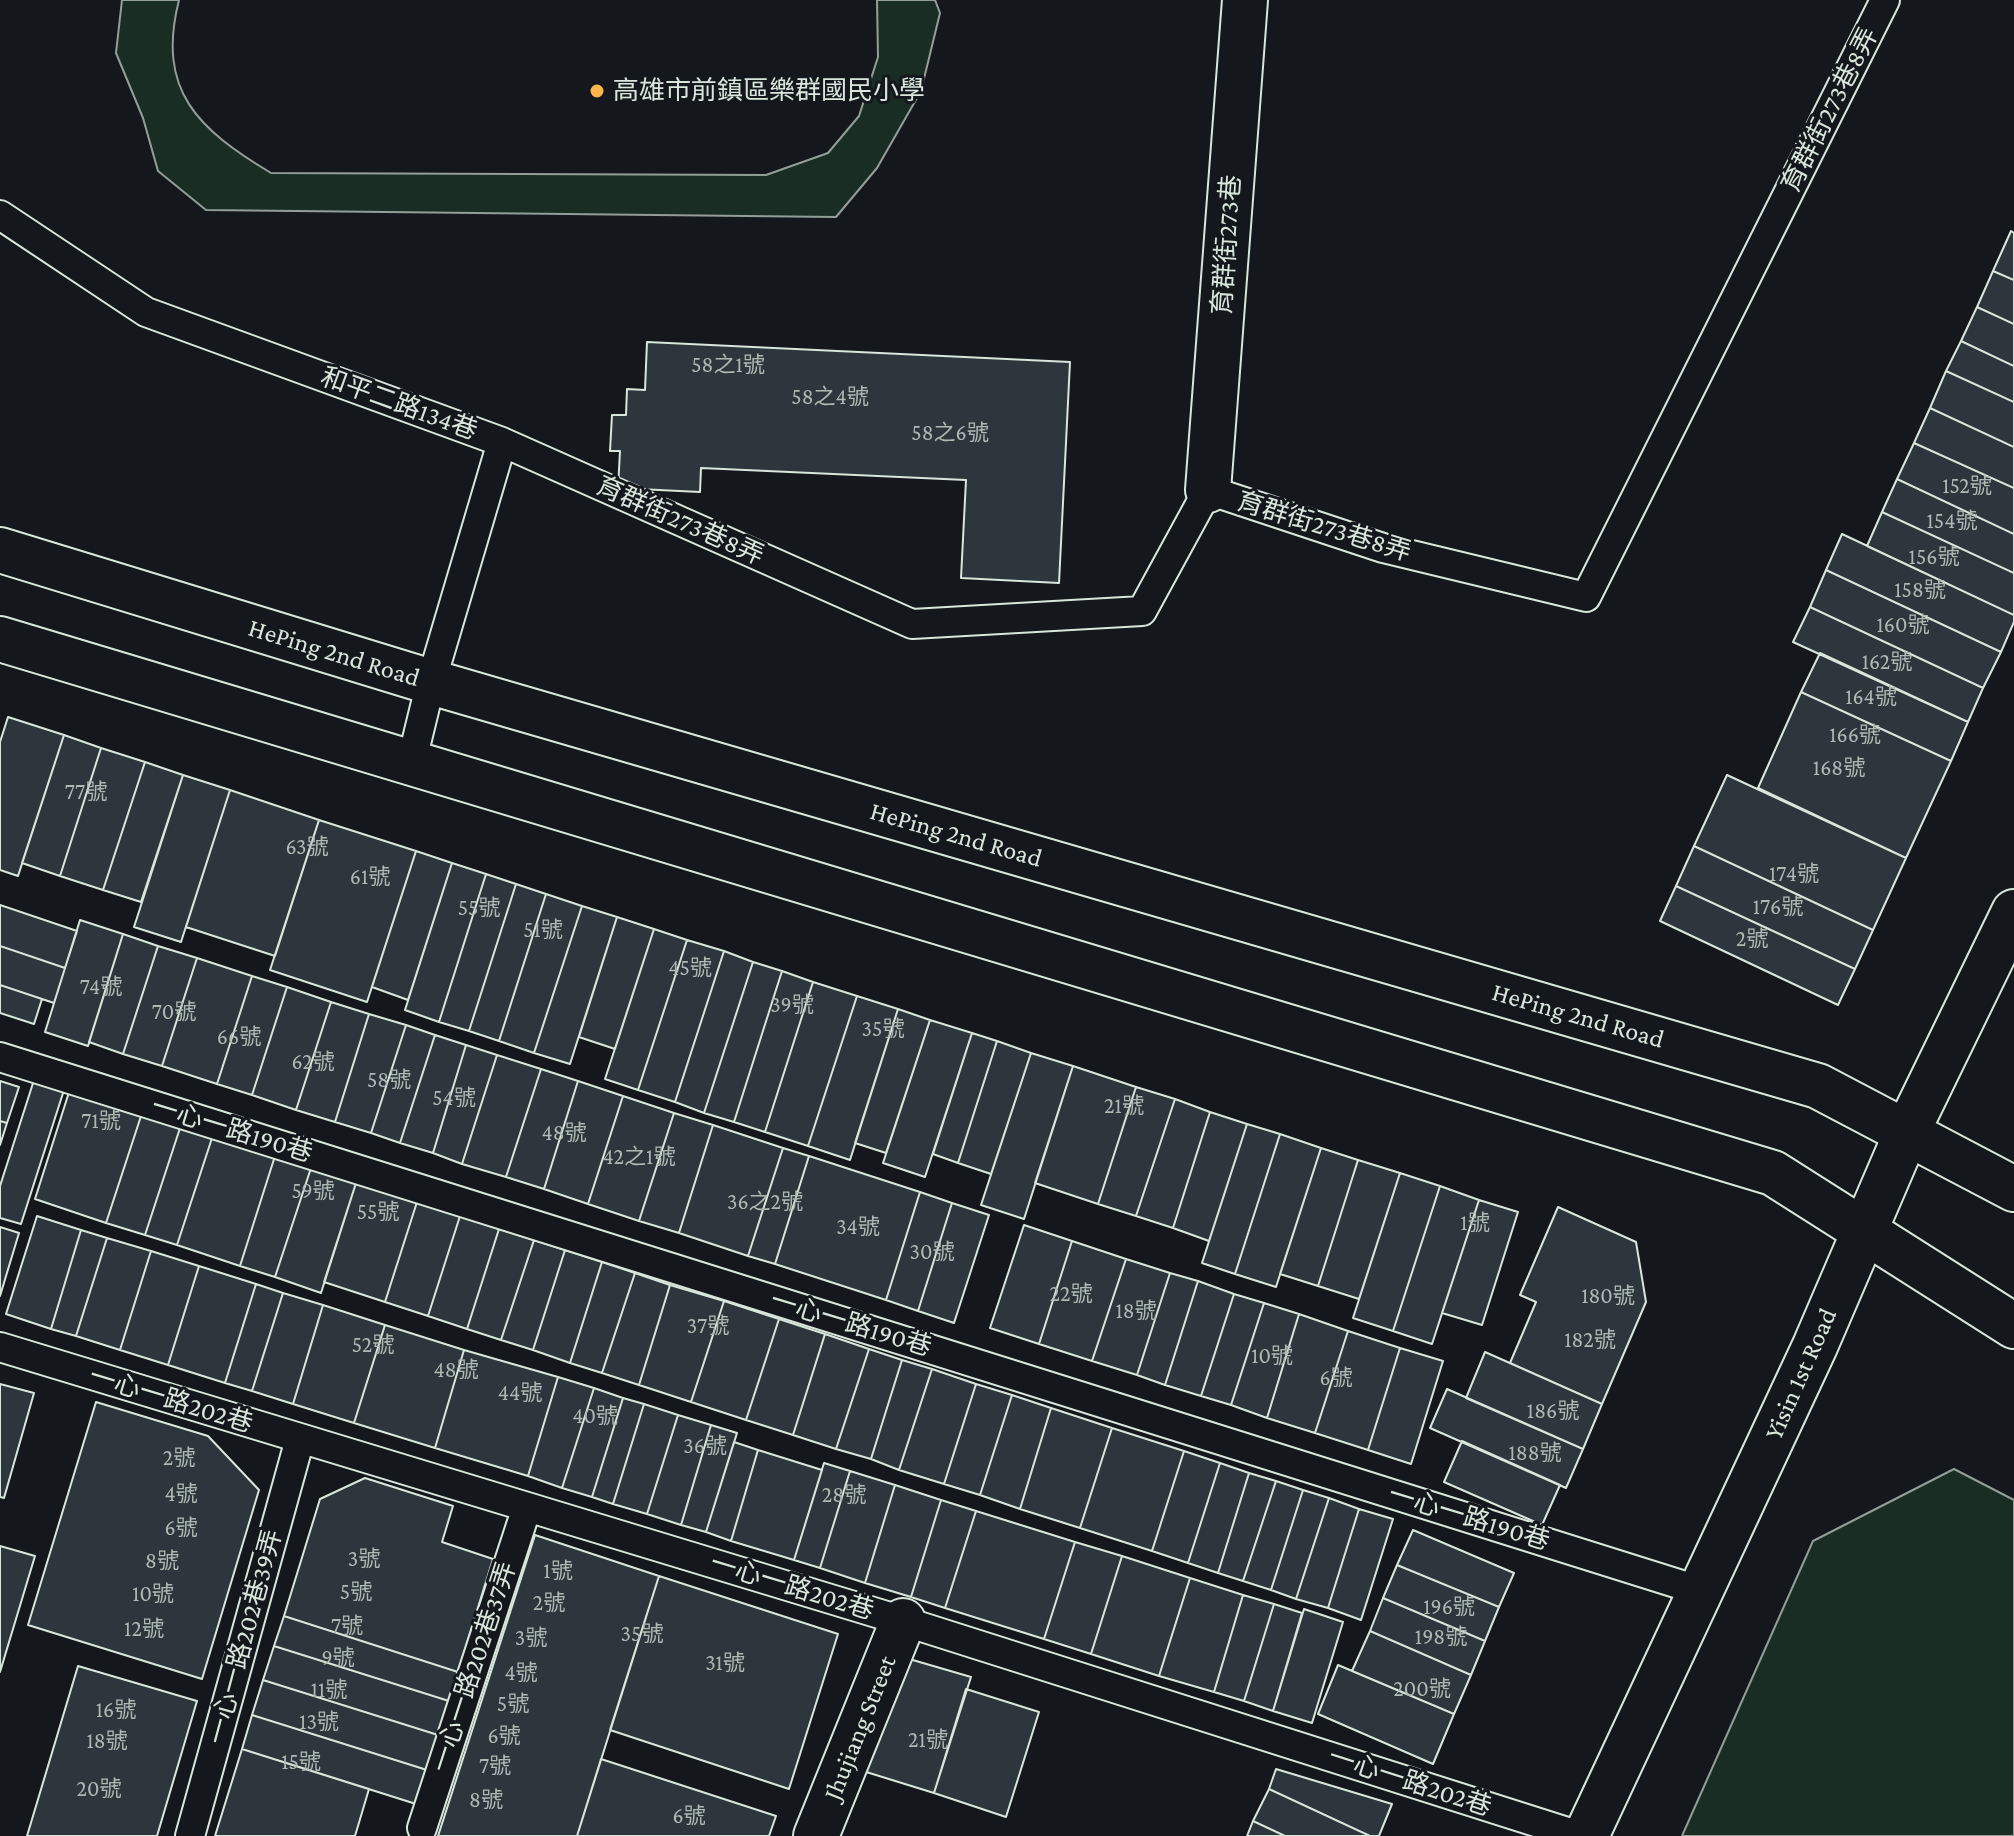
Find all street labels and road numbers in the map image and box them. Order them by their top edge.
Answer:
street label: 育群街273巷8弄 [1775,23,1885,197]
street label: 育群街273巷 [1207,174,1247,316]
street label: 和平二路134巷 [316,361,482,447]
street label: 育群街273巷8弄 [591,470,769,572]
street label: 育群街273巷8弄 [1233,486,1415,568]
street label: HePing 2nd Road [245,612,423,694]
street label: HePing 2nd Road [866,796,1046,874]
street label: HePing 2nd Road [1488,977,1668,1055]
street label: 一心一路190巷 [148,1091,316,1169]
street label: 一心一路190巷 [767,1285,935,1363]
street label: Yisin 1st Road [1758,1303,1844,1445]
street label: 一心一路202巷 [86,1360,256,1440]
street label: 一心一路190巷 [1385,1479,1553,1557]
street label: 一心一路202巷39弄 [201,1526,289,1748]
street label: 一心一路202巷 [707,1547,877,1627]
street label: 一心一路202巷37弄 [425,1558,523,1776]
street label: Jhujiang Street [817,1651,903,1805]
street label: 一心一路202巷 [1325,1741,1495,1823]

